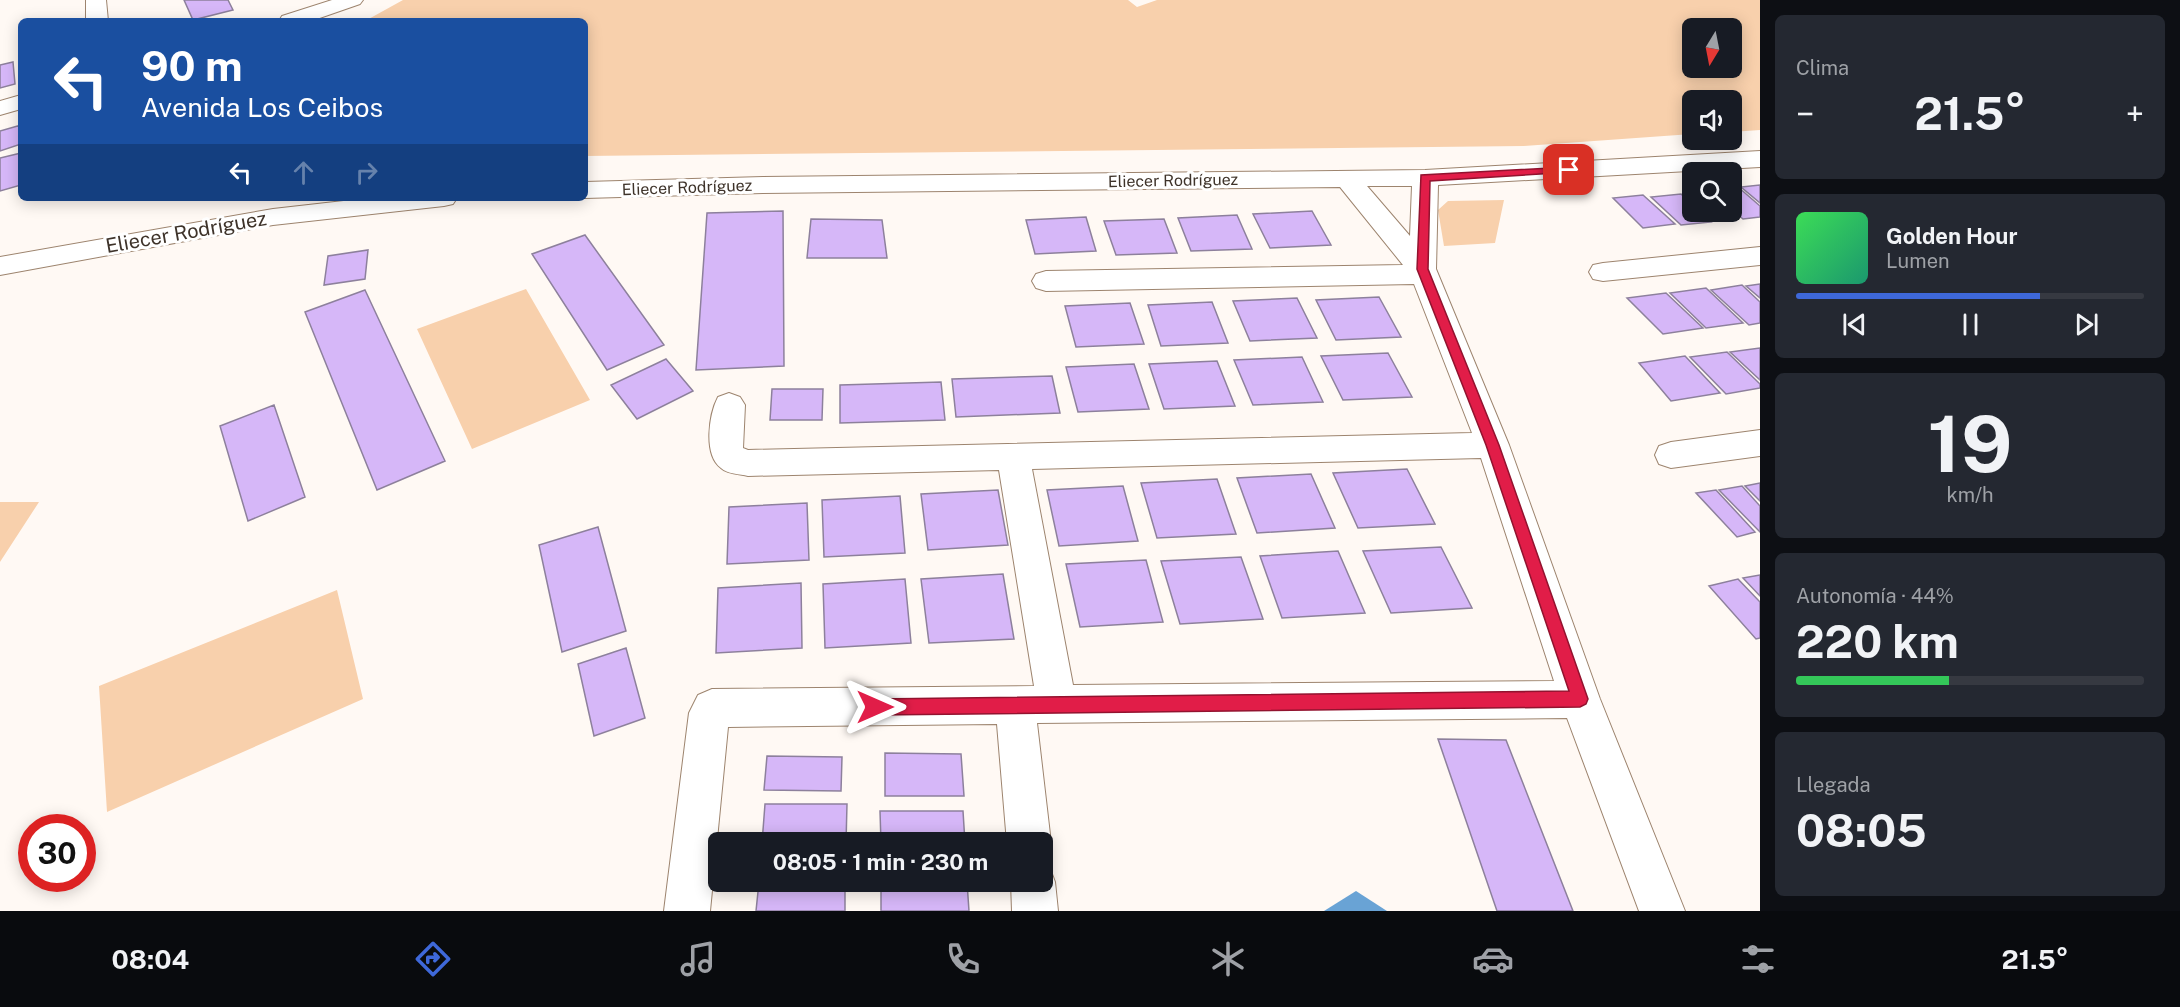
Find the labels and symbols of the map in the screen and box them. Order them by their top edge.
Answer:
north arrow [1682,18,1742,78]
pin [1543,144,1594,195]
street label: Eliecer Rodríguez [1108,170,1239,191]
street label: Eliecer Rodríguez [622,176,753,199]
street label: Eliecer Rodríguez [104,206,268,258]
position arrow [843,675,907,739]
speed limit sign: 30 [18,814,96,892]

